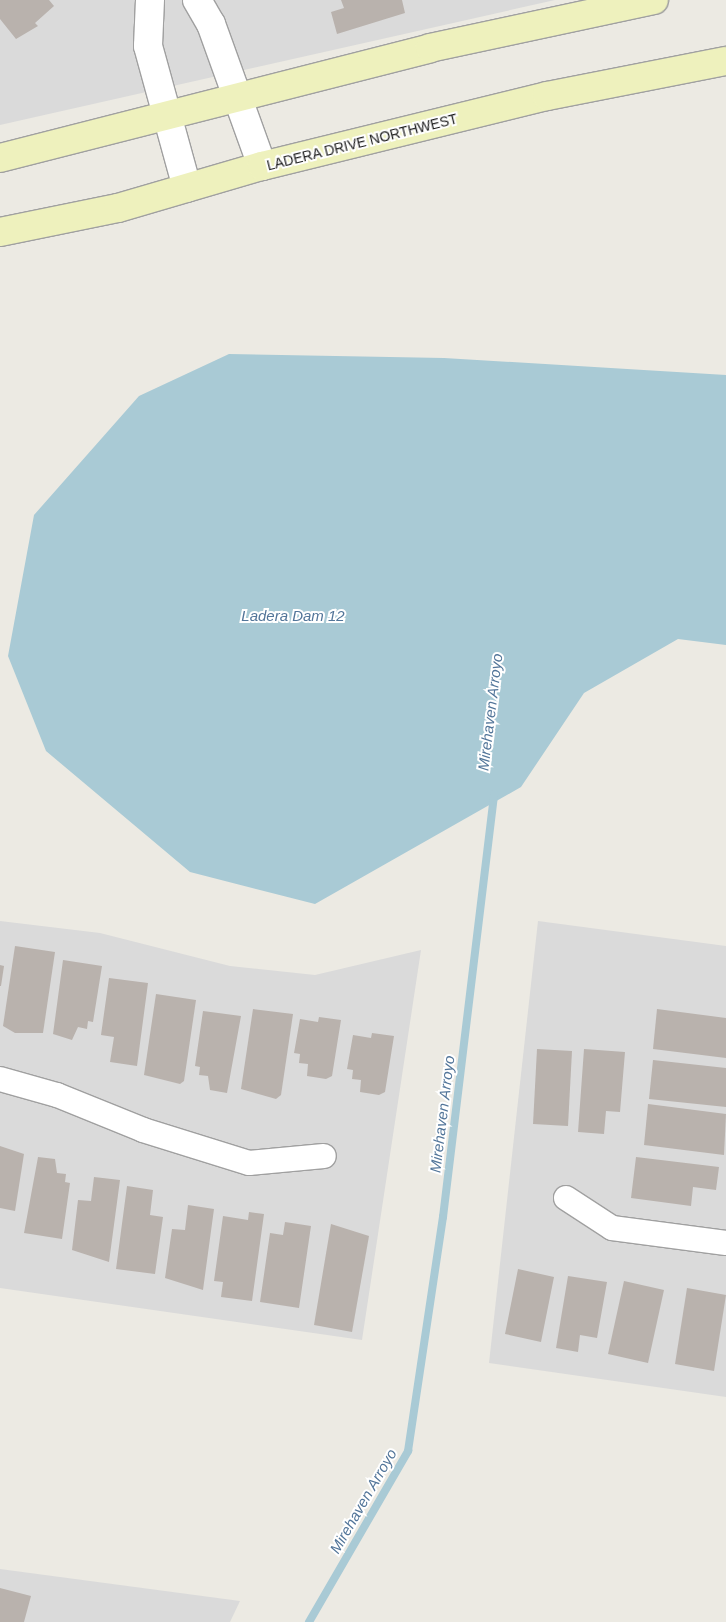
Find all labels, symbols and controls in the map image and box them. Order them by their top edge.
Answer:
street label: LADERA DRIVE NORTHWEST [265,110,459,174]
water label: Ladera Dam 12 [241,607,345,625]
water label: Mirehaven Arroyo [474,652,506,772]
water label: Mirehaven Arroyo [426,1054,458,1174]
water label: Mirehaven Arroyo [326,1445,400,1557]

